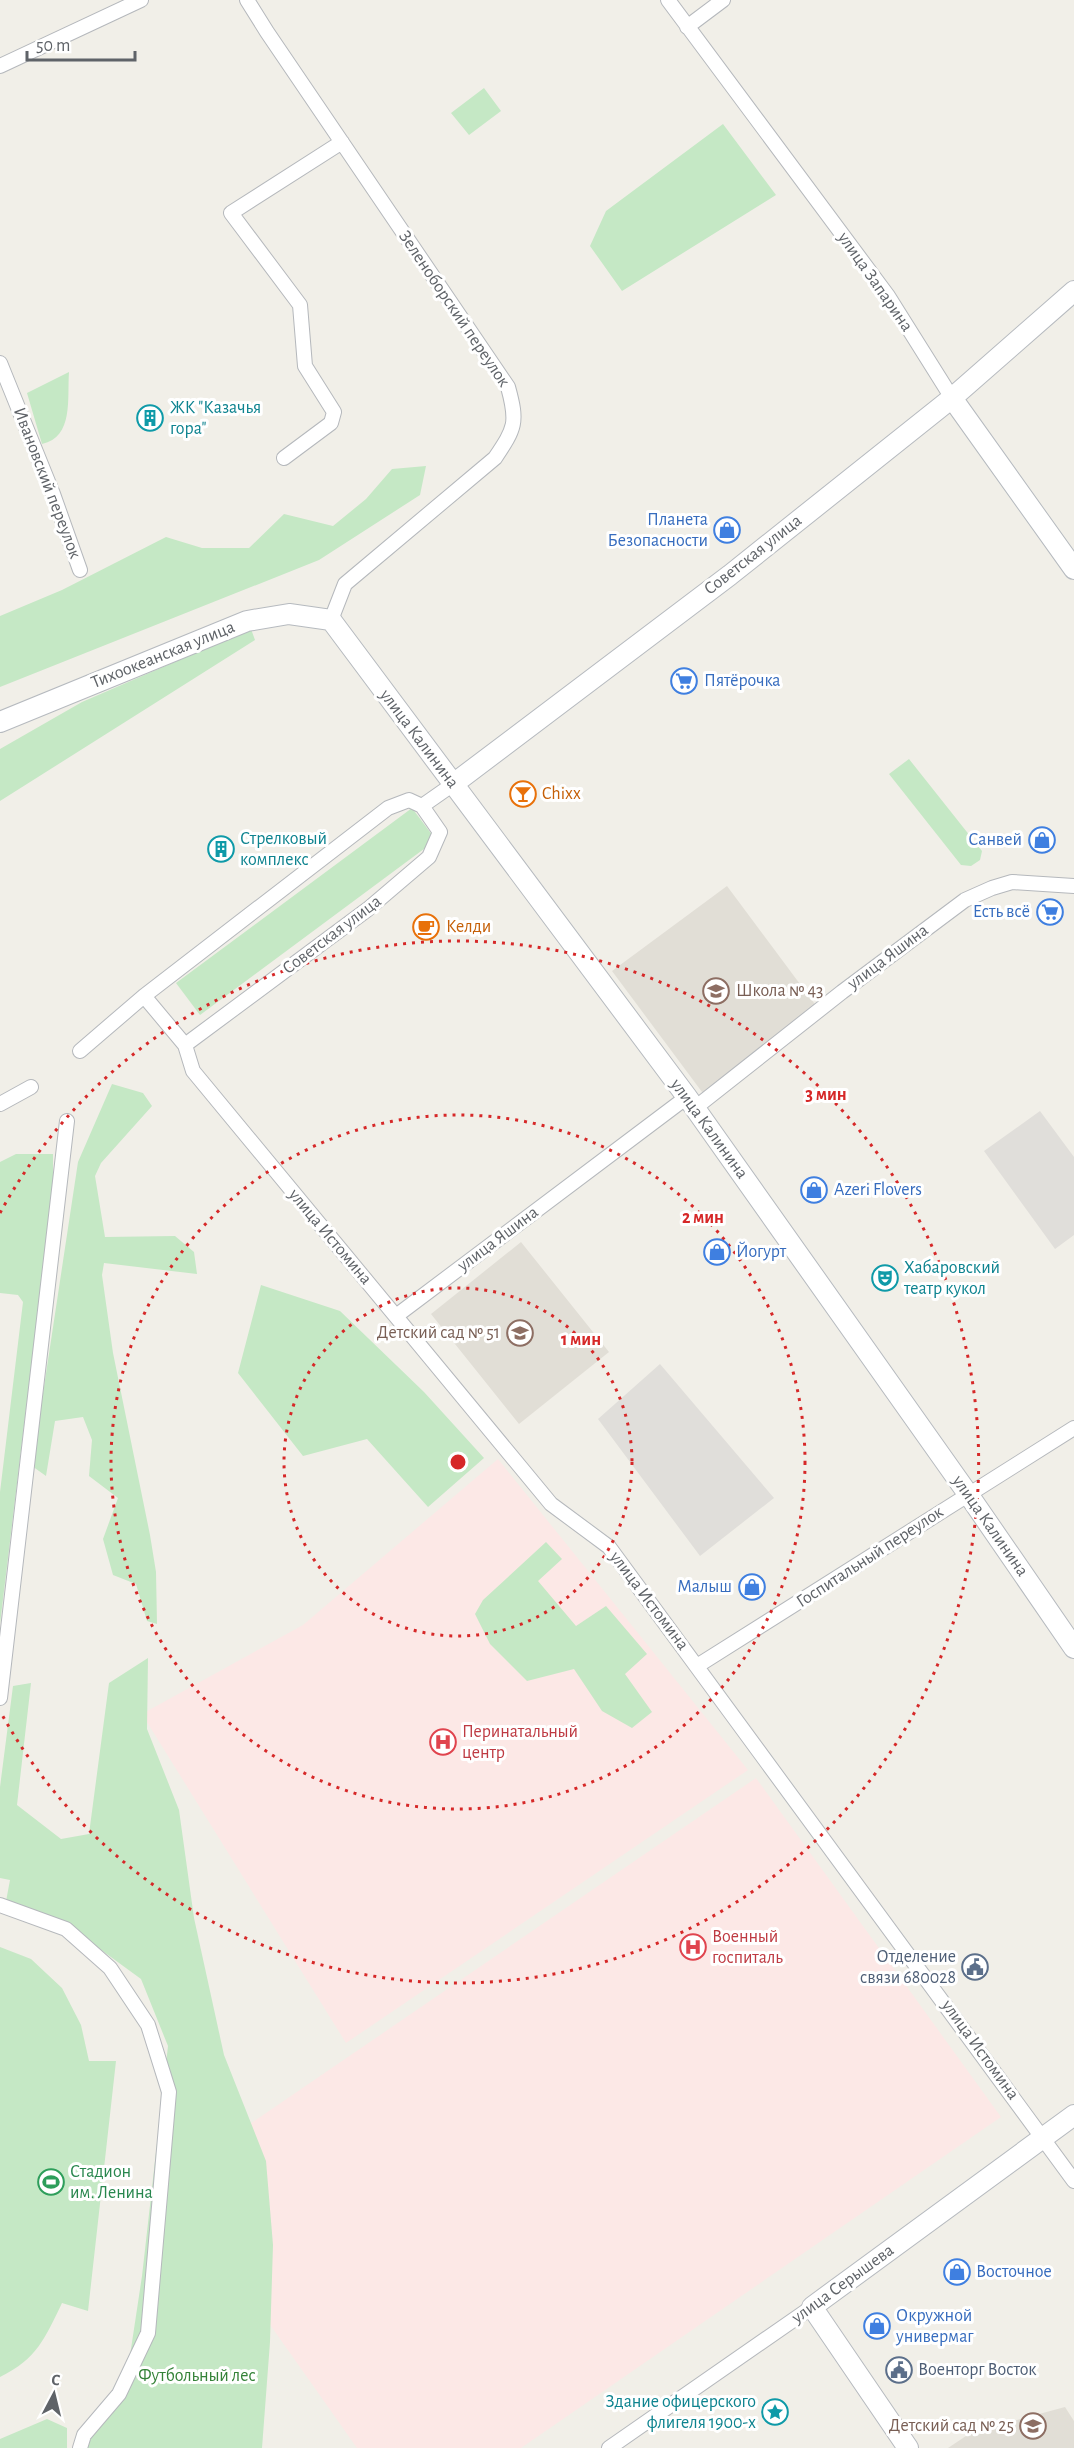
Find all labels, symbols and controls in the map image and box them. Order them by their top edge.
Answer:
scale bar [27,24,135,62]
text: 50 m [36,37,70,55]
street label: Зеленоборский переулок [395,227,514,391]
street label: улица Запарина [834,228,916,335]
place label: ЖК "Казачья гора" [170,399,261,438]
building icon: ЖК "Казачья гора" [135,403,165,433]
street label: Ивановский переулок [10,405,84,562]
place label: Планета Безопасности [607,511,708,550]
street label: Советская улица [701,511,805,599]
shop icon: Планета Безопасности [712,515,742,545]
street label: Тихоокеанская улица [89,618,237,692]
supermarket icon: Пятёрочка [669,666,699,696]
place label: Пятёрочка [704,672,781,690]
street label: улица Калинина [376,685,462,792]
bar icon: Chixx [508,779,538,809]
place label: Chixx [542,785,581,803]
shop icon: Санвей [1027,825,1057,855]
place label: Стрелковый комплекс [240,830,327,869]
place label: Санвей [968,831,1022,849]
building icon: Стрелковый комплекс [206,834,236,864]
street label: Советская улица [279,892,385,978]
supermarket icon: Есть всё [1035,897,1065,927]
place label: Есть всё [973,903,1030,921]
cafe icon: Келди [411,912,441,942]
place label: Келди [446,918,491,936]
street label: улица Яшина [844,921,932,994]
school or university icon: Школа № 43 [701,976,731,1006]
place label: Школа № 43 [736,982,823,1000]
street label: улица Калинина [666,1075,751,1182]
text: 3 мин [805,1086,847,1104]
shop icon: Azeri Flovers [799,1175,829,1205]
place label: Azeri Flovers [834,1181,922,1199]
street label: улица Истомина [284,1185,375,1288]
street label: улица Яшина [454,1203,542,1276]
text: 2 мин [682,1209,724,1227]
shop icon: Йогурт [702,1237,732,1267]
place label: Йогурт [736,1241,787,1261]
place label: Хабаровский театр кукол [903,1258,1000,1298]
theatre icon: Хабаровский театр кукол [870,1263,900,1293]
school or university icon: Детский сад № 51 [505,1318,535,1348]
place label: Детский сад № 51 [377,1324,500,1342]
text: 1 мин [561,1331,601,1349]
centre of rings [448,1452,468,1472]
street label: улица Калинина [948,1471,1031,1580]
street label: Госпитальный переулок [793,1502,947,1611]
street label: улица Истомина [606,1547,692,1654]
shop icon: Малыш [737,1572,767,1602]
place label: Малыш [677,1578,732,1596]
place label: Перинатальный центр [462,1723,578,1762]
hospital icon: Перинатальный центр [428,1727,458,1757]
place label: Военный госпиталь [712,1928,783,1967]
hospital icon: Военный госпиталь [678,1932,708,1962]
place label: Отделение связи 680028 [860,1948,956,1987]
public building icon: Отделение связи 680028 [960,1952,990,1982]
street label: улица Истомина [937,1996,1022,2103]
place label: Стадион им. Ленина [70,2163,153,2202]
sports icon: Стадион им. Ленина [36,2167,66,2197]
street label: улица Серышева [788,2241,897,2328]
shop icon: Восточное [942,2257,972,2287]
place label: Восточное [976,2263,1052,2281]
place label: Окружной универмаг [895,2307,974,2346]
shop icon: Окружной универмаг [862,2311,892,2341]
public building icon: Военторг Восток [884,2355,914,2385]
place label: Военторг Восток [918,2361,1037,2379]
north arrow [24,2364,84,2424]
park label: Футбольный лес [138,2366,256,2385]
text: С [50,2372,61,2389]
place label: Здание офицерского флигеля 1900-х [605,2393,756,2432]
place icon: Здание офицерского флигеля 1900-х [760,2397,790,2427]
school or university icon: Детский сад № 25 [1018,2411,1048,2441]
place label: Детский сад № 25 [889,2417,1014,2435]

